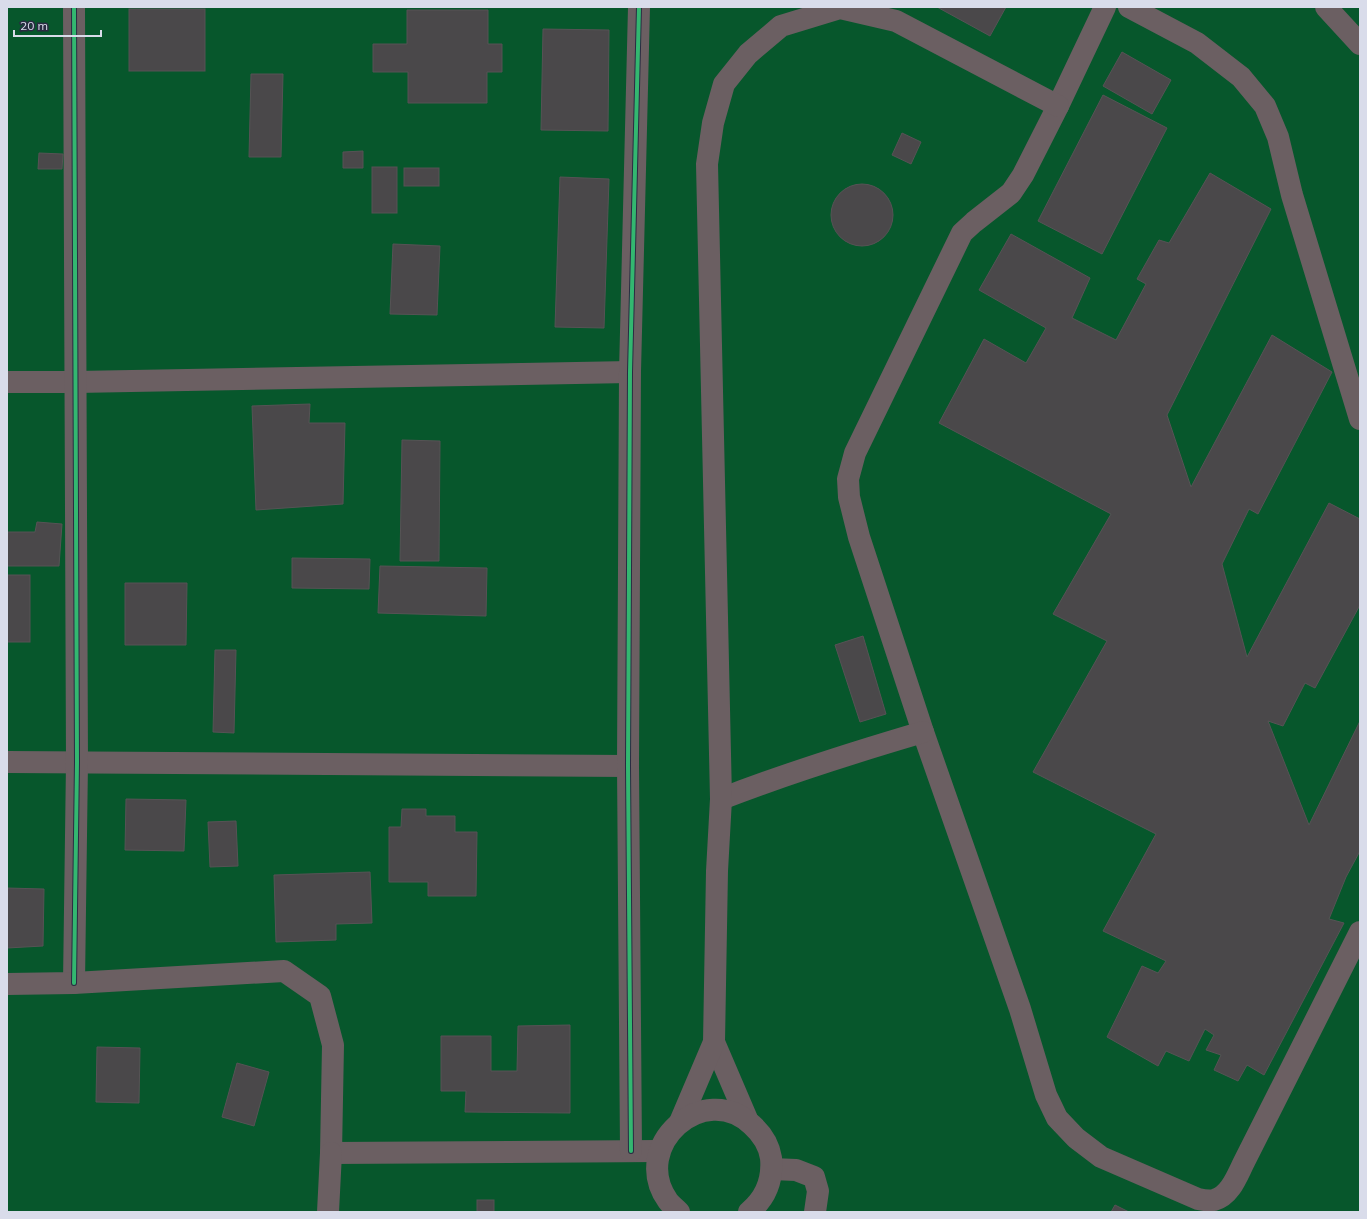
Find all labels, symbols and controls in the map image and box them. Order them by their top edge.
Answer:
scale bar [14,12,101,38]
text: 20 m [20,18,48,33]

